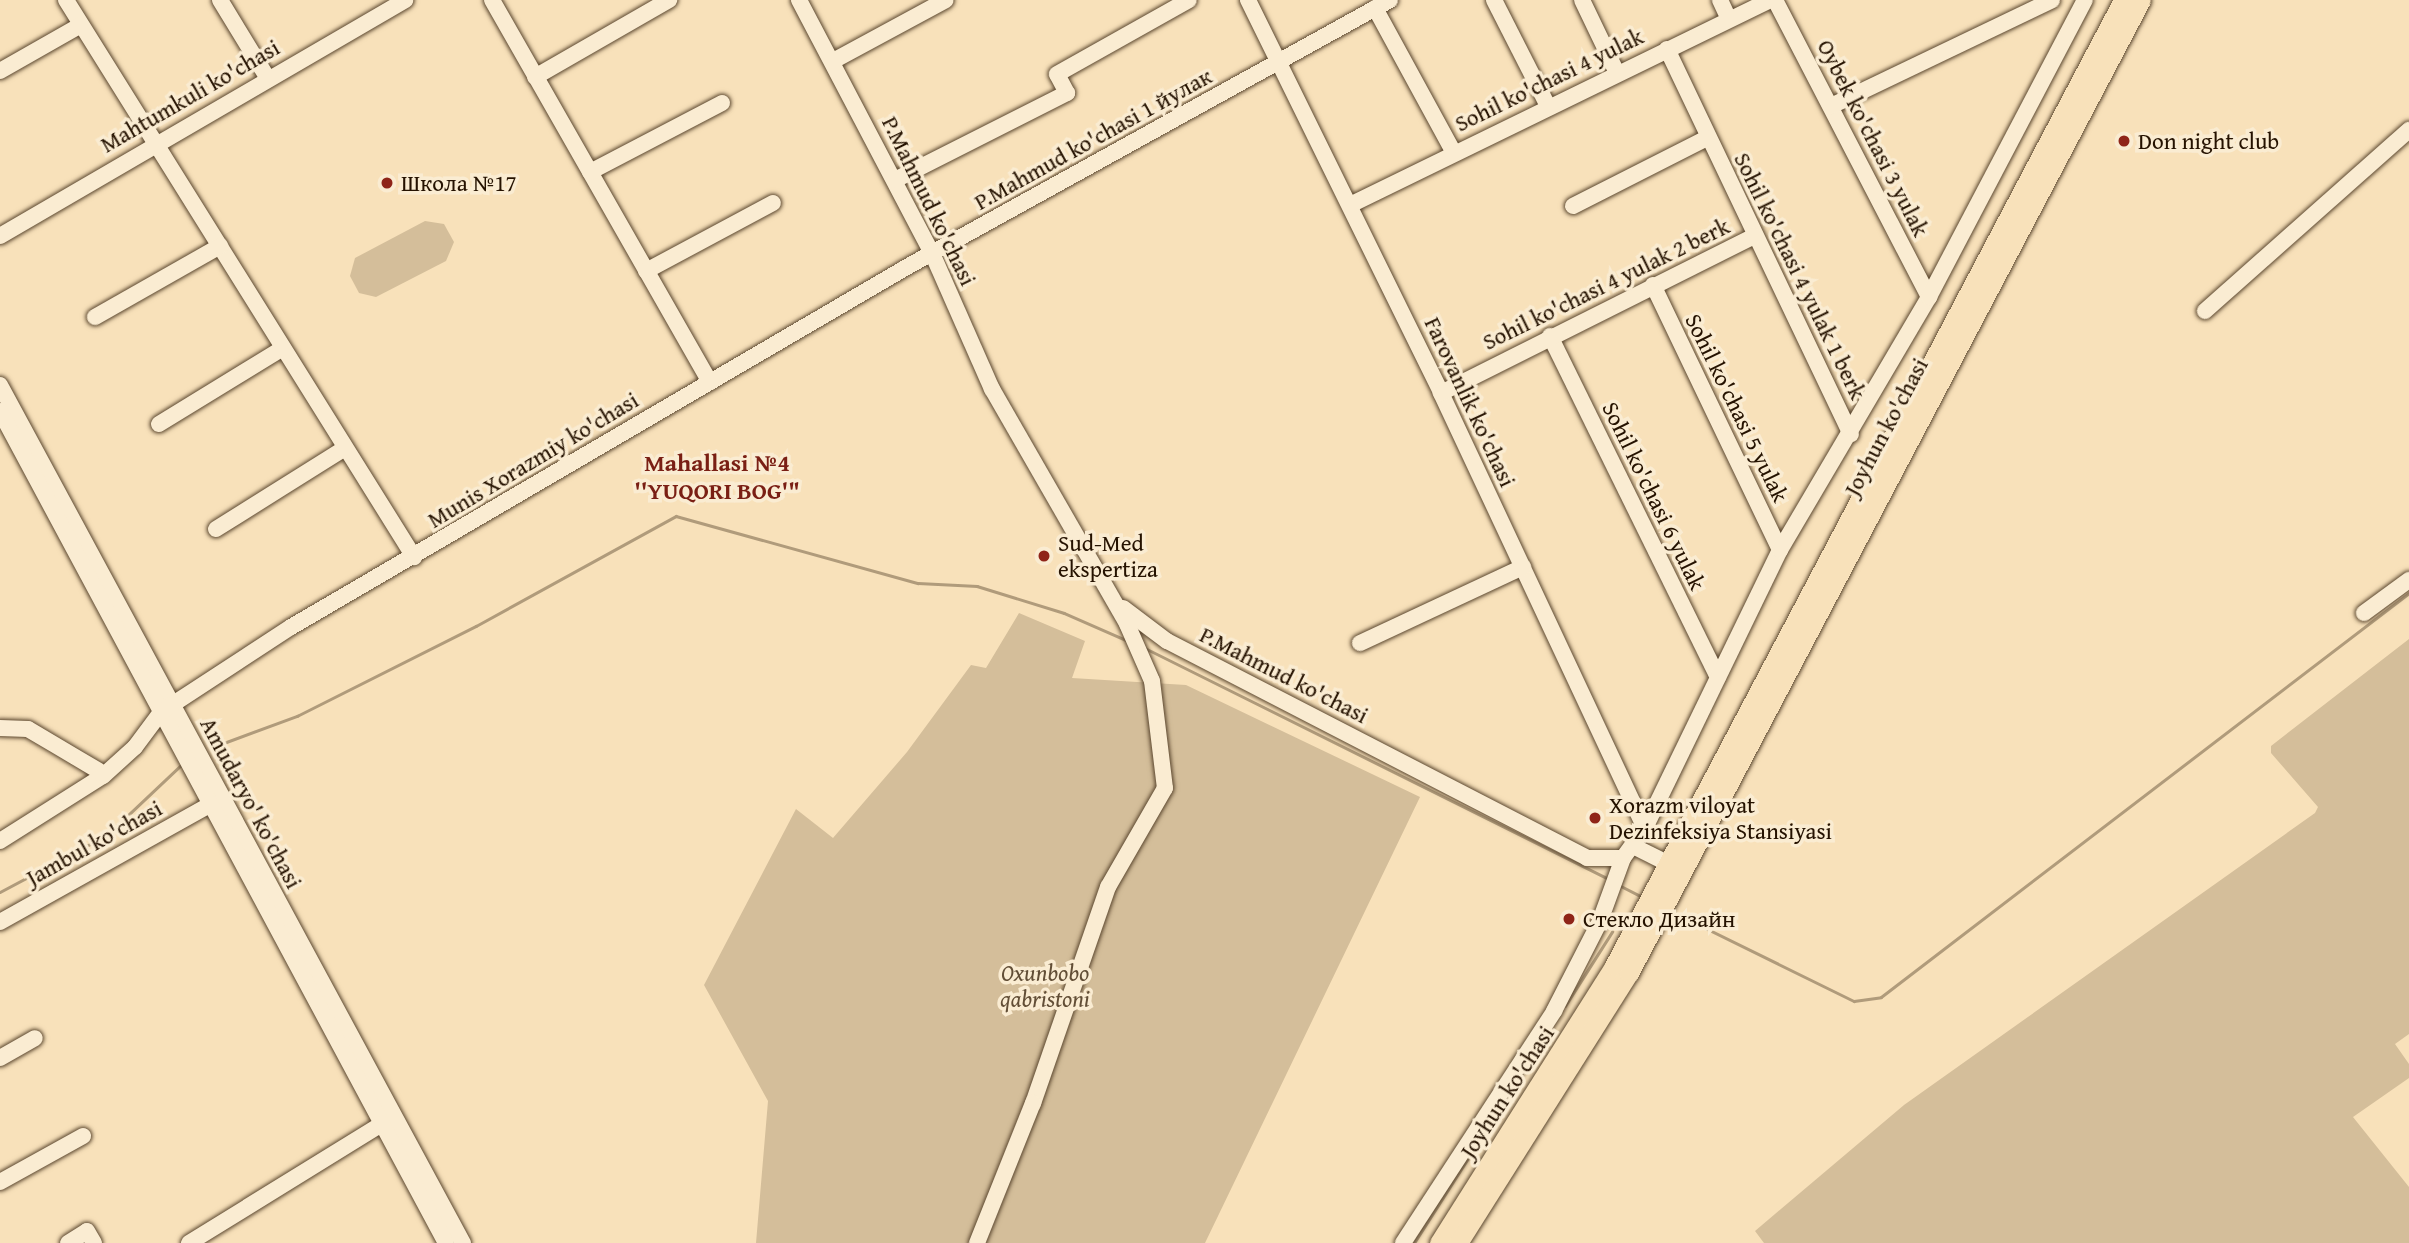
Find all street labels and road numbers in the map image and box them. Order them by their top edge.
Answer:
street label: Sohil ko'chasi 4 yulak [1450,22,1648,138]
street label: Mahtumkuli ko'chasi [96,34,284,158]
street label: Oybek ko'chasi 3 yulak [1811,35,1935,241]
street label: P.Mahmud ko'chasi 1 йулак [969,62,1217,216]
street label: P.Mahmud ko'chasi [876,112,982,290]
street label: Sohil ko'chasi 4 yulak 1 berk [1728,148,1872,404]
street label: Sohil ko'chasi 4 yulak 2 berk [1478,212,1734,356]
street label: Sohil ko'chasi 5 yulak [1679,309,1795,507]
street label: Farovanlik ko'chasi [1419,313,1521,491]
street label: Joyhun ko'chasi [1838,353,1934,501]
street label: Munis Xorazmiy ko'chasi [423,386,643,534]
street label: Sohil ko'chasi 6 yulak [1596,397,1712,595]
street label: P.Mahmud ko'chasi [1195,621,1373,729]
street label: Amudaryo' ko'chasi [194,713,308,893]
street label: Jambul ko'chasi [21,794,167,892]
street label: Joyhun ko'chasi [1454,1021,1560,1163]

